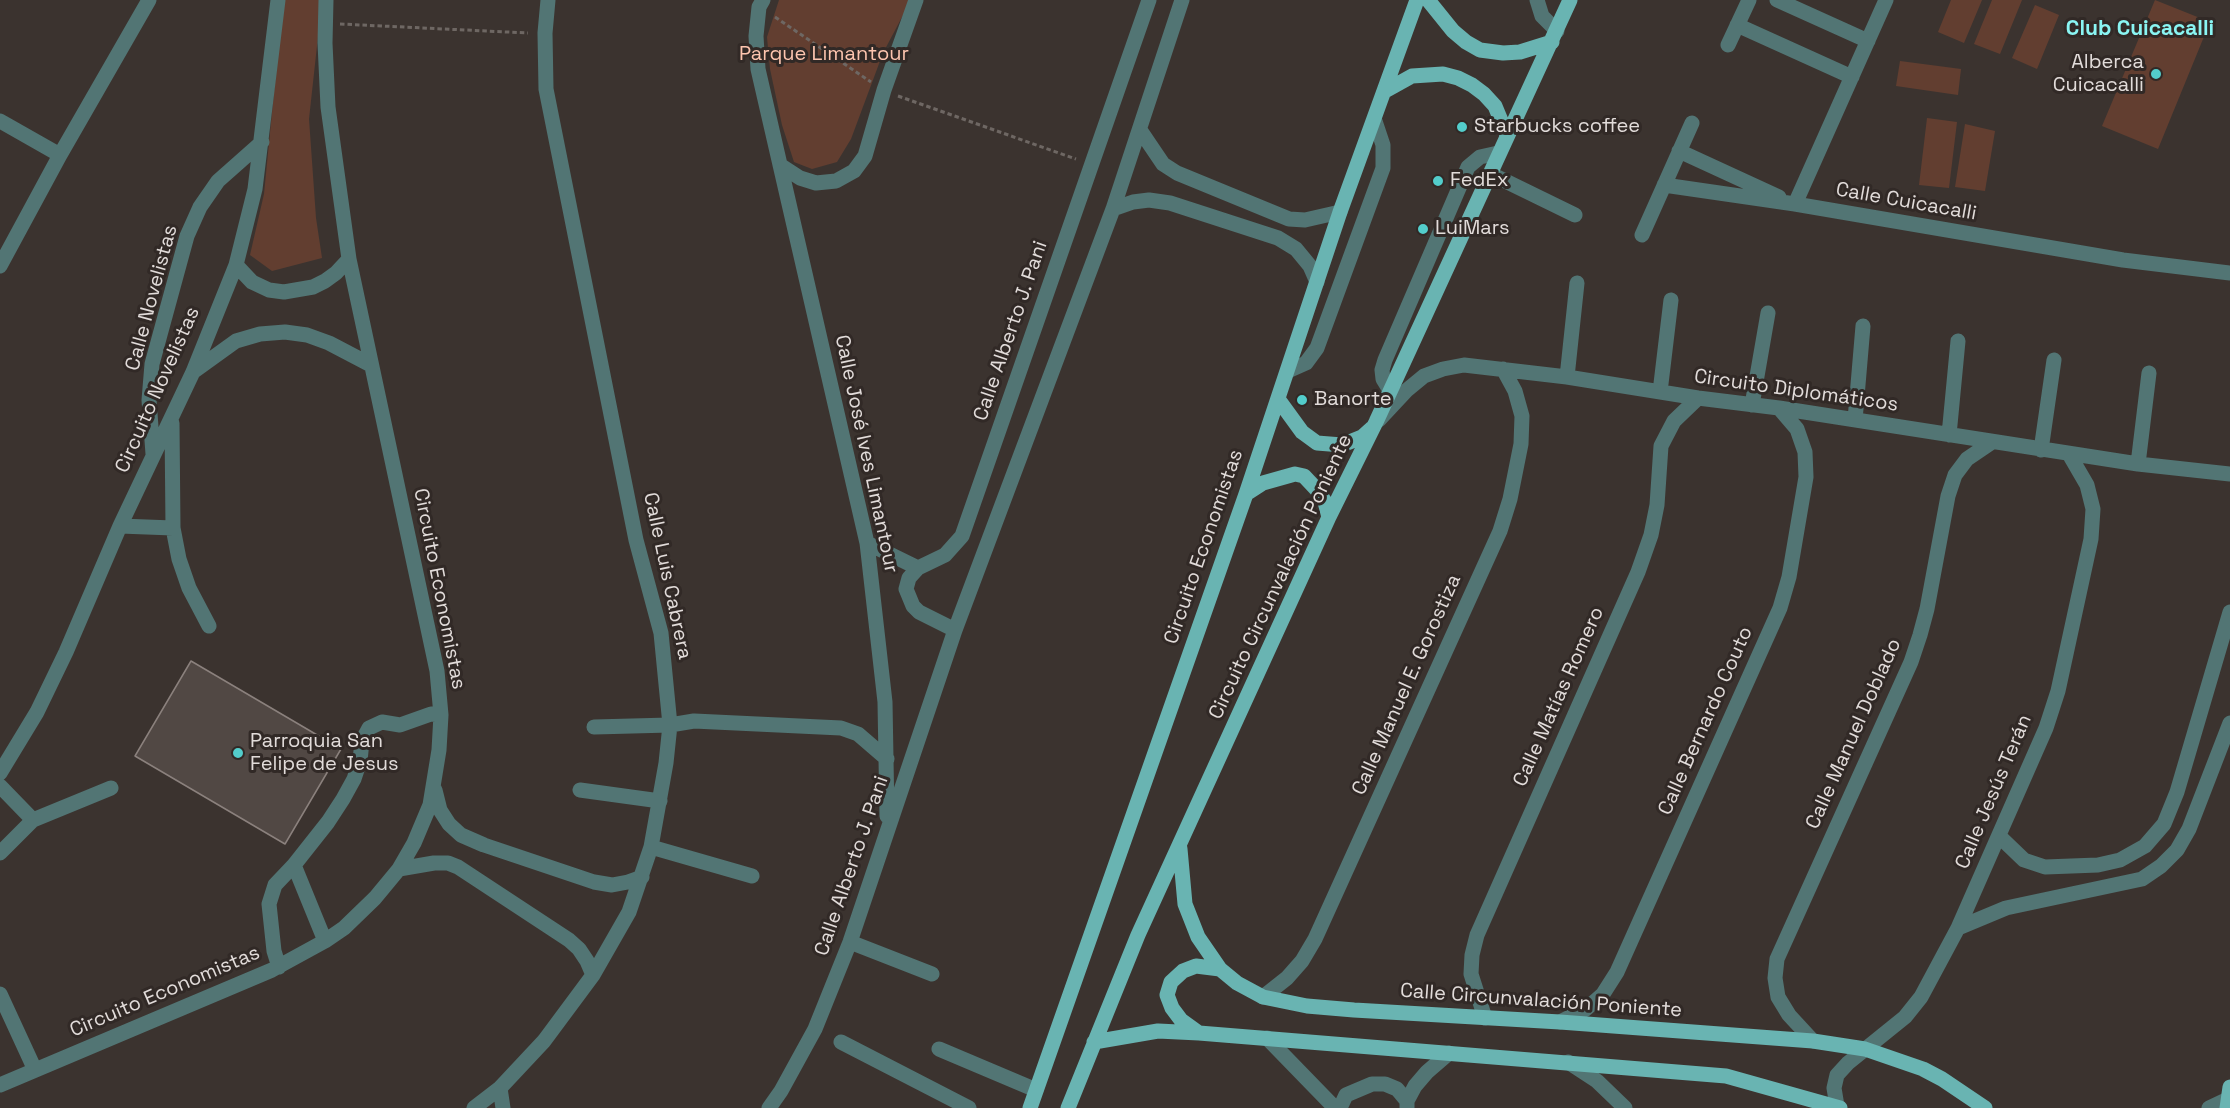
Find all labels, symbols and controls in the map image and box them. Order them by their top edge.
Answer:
district label: Club Cuicacalli [2066,16,2214,42]
park label: Parque Limantour [739,43,909,67]
place label: Alberca Cuicacalli [2053,51,2144,98]
marker: Alberca Cuicacalli [2149,67,2163,81]
place label: Starbucks coffee [1474,115,1640,139]
marker: Starbucks coffee [1455,120,1469,134]
place label: FedEx [1450,169,1509,193]
marker: FedEx [1431,174,1445,188]
street label: Calle Cuicacalli [1834,178,1978,226]
place label: LuiMars [1435,217,1510,241]
marker: LuiMars [1416,222,1430,236]
street label: Calle Novelistas [121,223,183,373]
street label: Calle Alberto J. Pani [969,238,1053,424]
street label: Circuito Novelistas [111,303,205,477]
street label: Calle José Ives Limantour [829,333,903,575]
street label: Circuito Diplomáticos [1692,365,1900,417]
place label: Banorte [1314,388,1392,412]
marker: Banorte [1295,393,1309,407]
street label: Circuito Circunvalación Poniente [1204,431,1358,723]
street label: Circuito Economistas [1159,447,1249,647]
street label: Circuito Economistas [408,487,470,691]
street label: Calle Luis Cabrera [638,491,696,661]
street label: Calle Manuel E. Gorostiza [1347,571,1467,799]
street label: Calle Matías Romero [1509,603,1609,791]
street label: Calle Bernardo Couto [1654,623,1758,819]
street label: Calle Manuel Doblado [1801,635,1907,833]
street label: Calle Jesús Terán [1951,711,2037,873]
place label: Parroquia San Felipe de Jesus [250,730,399,777]
marker: Parroquia San Felipe de Jesus [231,746,245,760]
street label: Calle Alberto J. Pani [810,773,894,959]
street label: Circuito Economistas [66,941,264,1043]
street label: Calle Circunvalación Poniente [1399,979,1683,1023]

